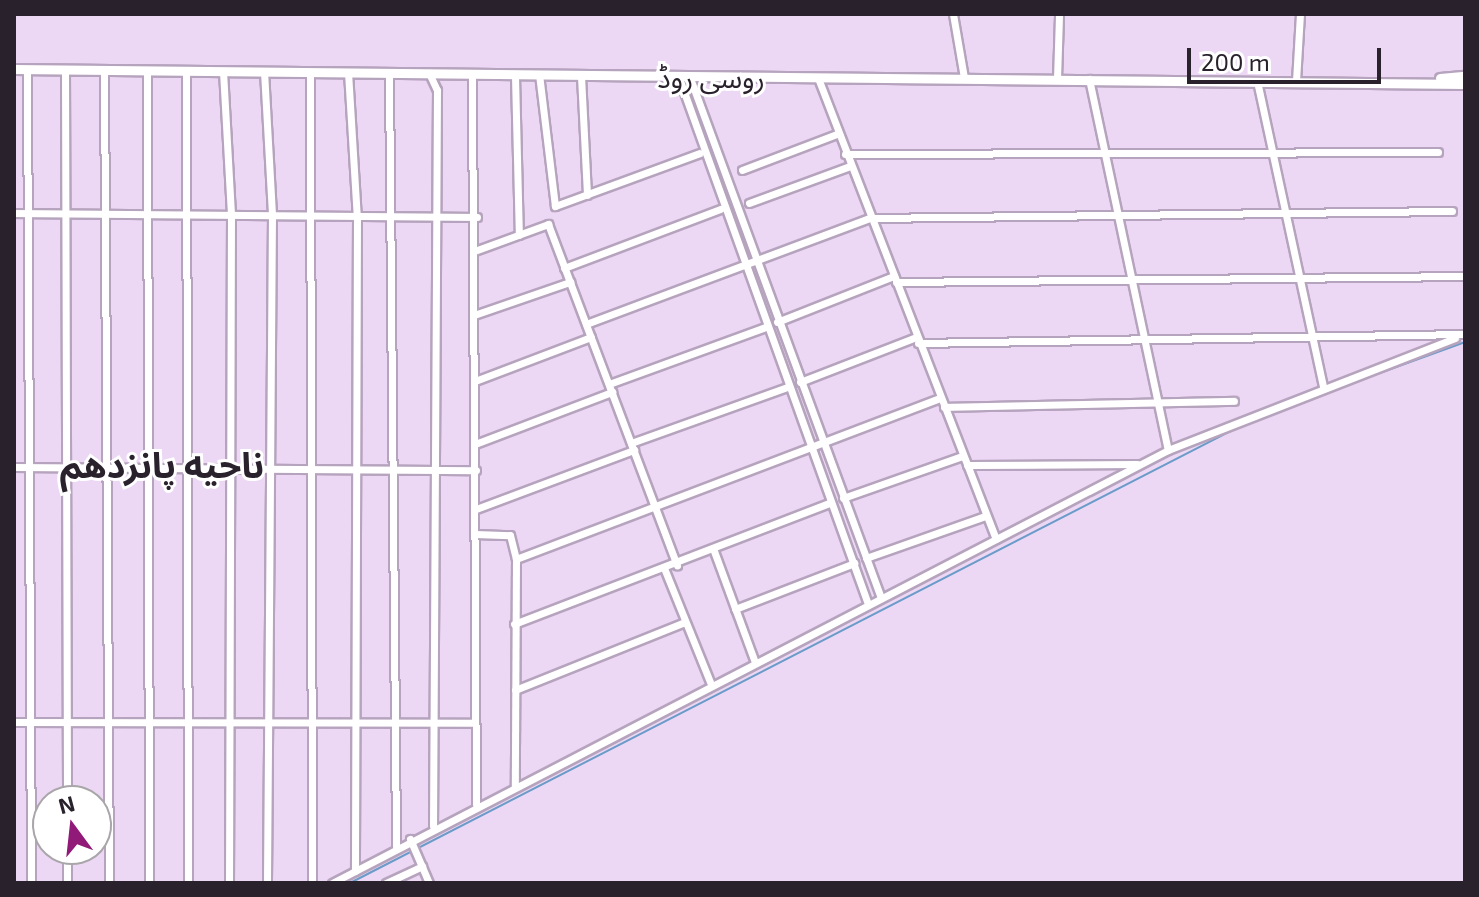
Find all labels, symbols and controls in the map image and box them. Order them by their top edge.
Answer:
scale bar [1191,32,1385,82]
text: 200 m [1201,47,1270,76]
street label: روسی روڈ [657,60,765,94]
district label: ناحیه پانزدهم [60,442,264,486]
north arrow [32,785,112,865]
text: N [55,789,77,818]

